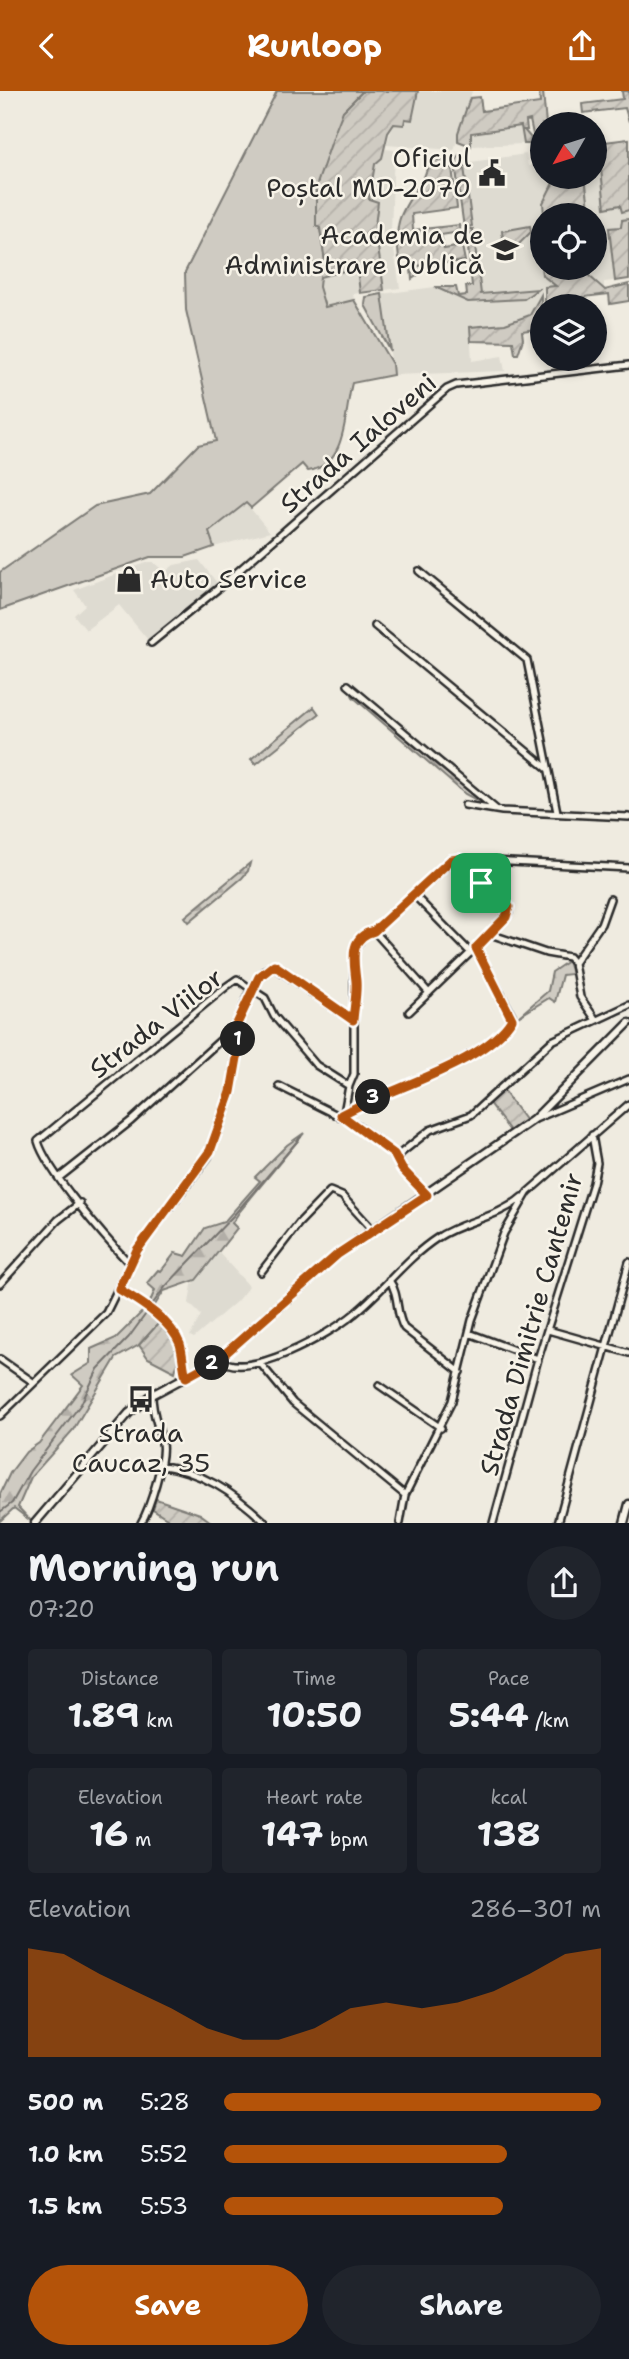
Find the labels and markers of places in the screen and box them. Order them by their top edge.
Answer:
place label: Oficiul Poștal MD-2070 [266,140,471,206]
public building icon: Oficiul Poștal MD-2070 [477,158,507,188]
place label: Academia de Administrare Publică [225,217,484,282]
school or university icon: Academia de Administrare Publică [490,235,520,265]
place label: Auto Service [150,561,307,596]
shop icon: Auto Service [114,564,144,594]
pin [451,853,511,913]
pin: 1 [220,1021,256,1056]
pin: 3 [356,1079,390,1115]
pin: 2 [194,1345,230,1381]
bus stop icon: Strada Caucaz, 35 [126,1384,156,1414]
place label: Strada Caucaz, 35 [72,1415,210,1480]

